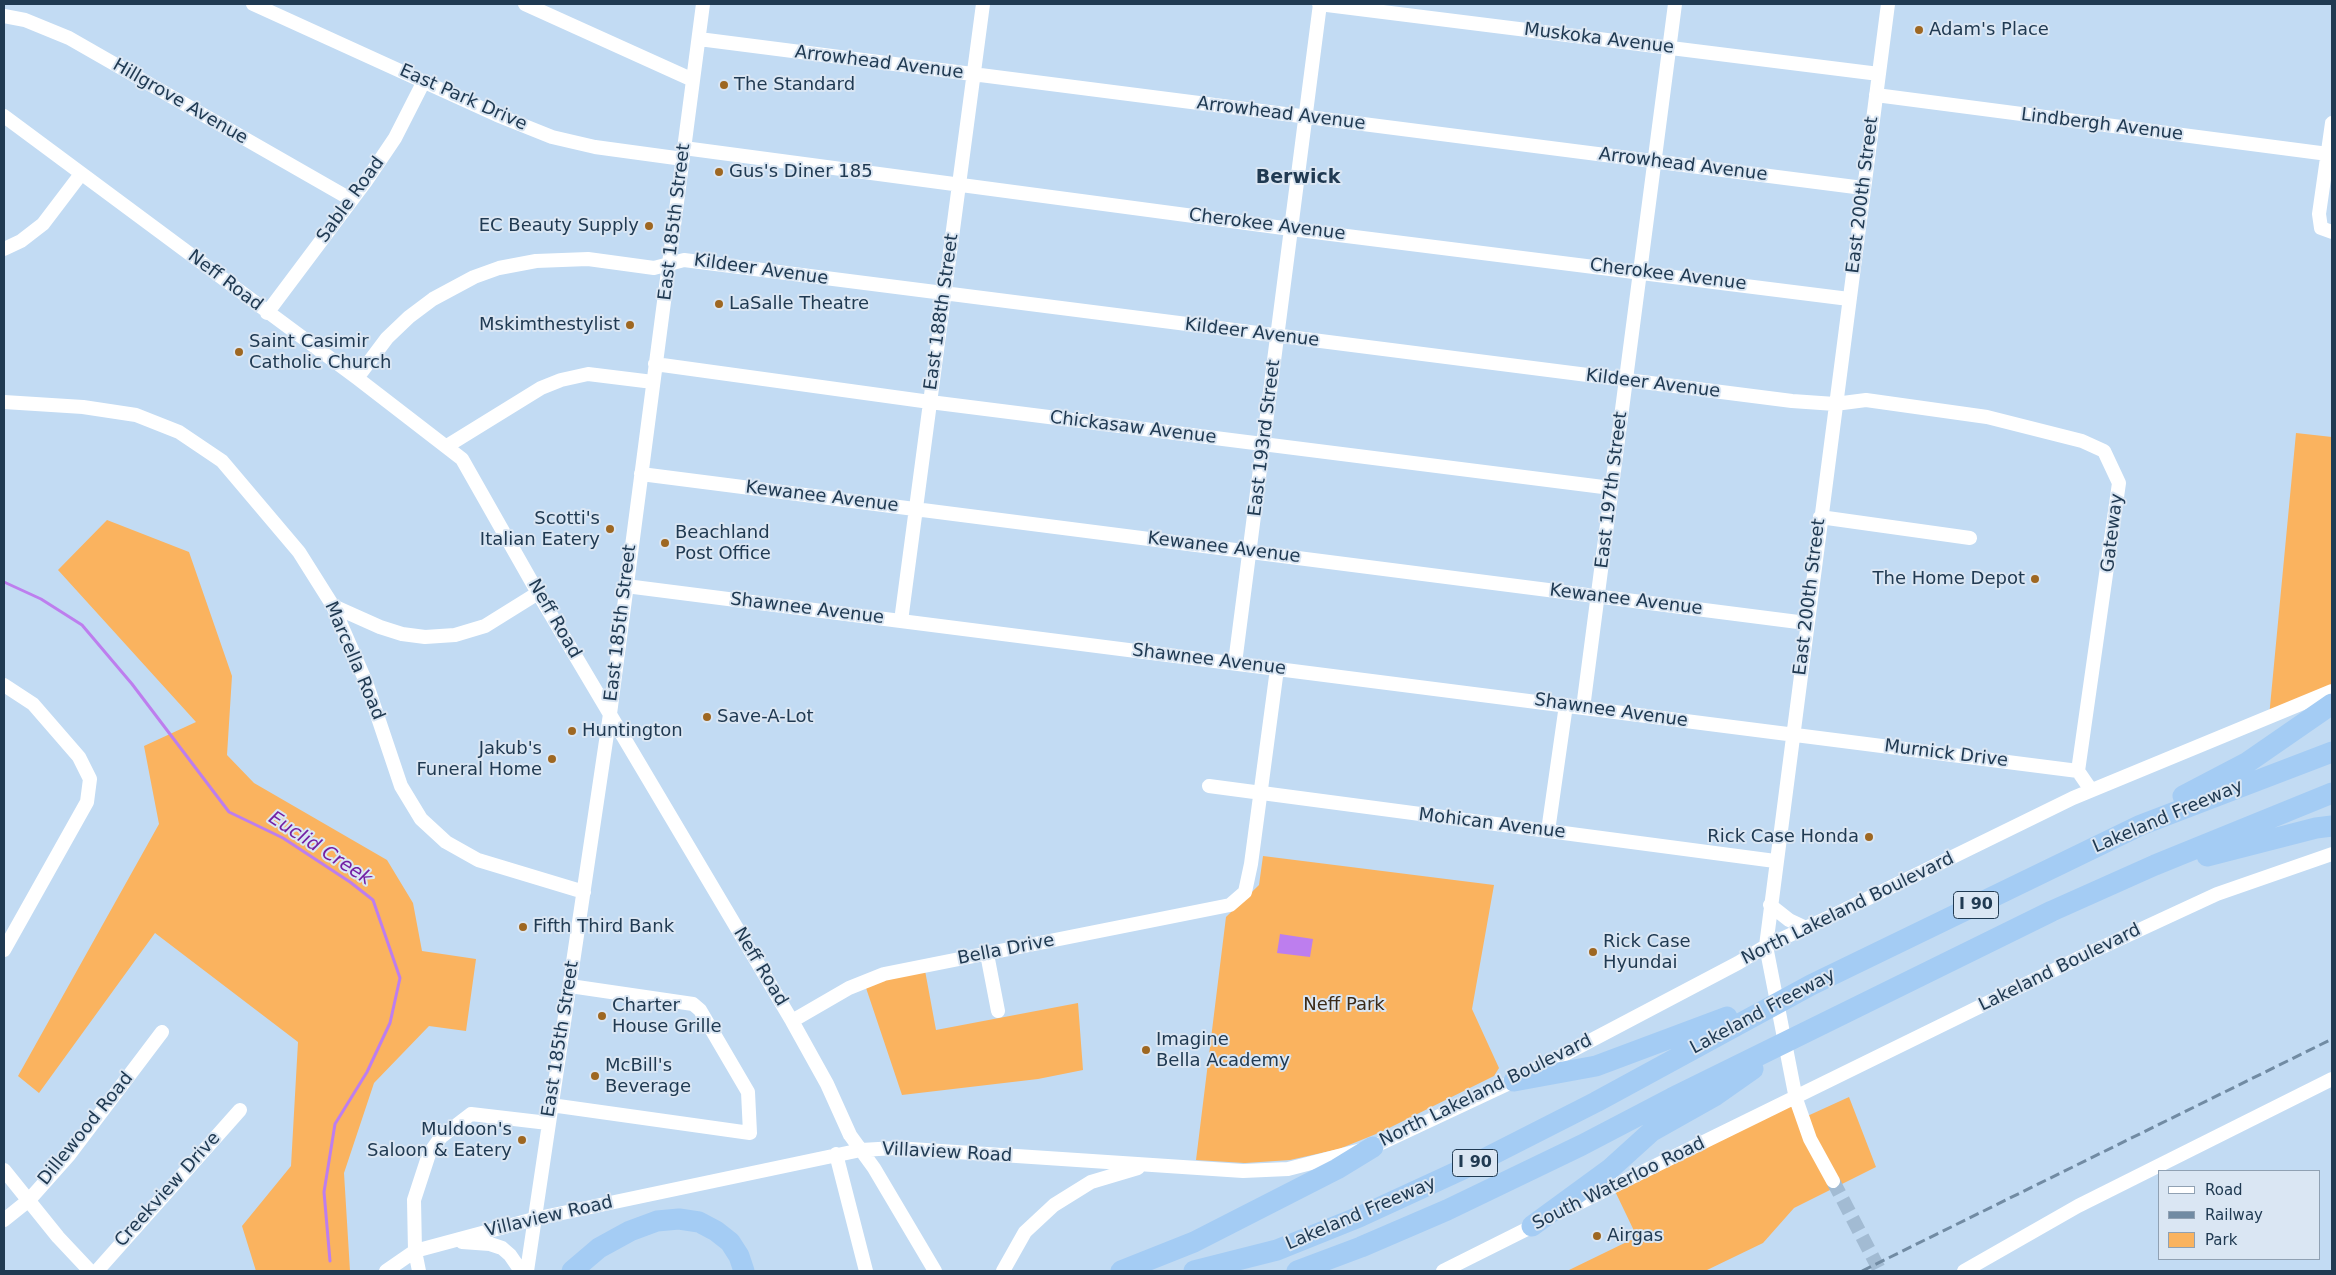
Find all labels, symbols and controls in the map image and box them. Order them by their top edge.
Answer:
street label: Muskoka Avenue [1523,19,1675,59]
place label: Adam's Place [1929,19,2049,41]
marker: Adam's Place [1913,24,1925,36]
street label: Arrowhead Avenue [793,42,965,84]
street label: Hillgrove Avenue [109,55,251,149]
street label: East Park Drive [396,60,530,136]
place label: The Standard [734,74,855,96]
marker: The Standard [718,79,730,91]
street label: Arrowhead Avenue [1195,93,1367,135]
street label: Lindbergh Avenue [2020,104,2184,146]
street label: East 200th Street [1843,115,1883,275]
street label: East 185th Street [655,142,695,302]
street label: Arrowhead Avenue [1597,144,1769,186]
street label: Sable Road [313,153,389,247]
place label: Gus's Diner 185 [729,161,873,183]
marker: Gus's Diner 185 [713,166,725,178]
district label: Berwick [1256,167,1340,189]
street label: Cherokee Avenue [1187,205,1347,245]
place label: EC Beauty Supply [479,215,639,237]
marker: EC Beauty Supply [643,220,655,232]
street label: East 188th Street [920,232,964,392]
street label: Neff Road [183,246,267,316]
street label: Kildeer Avenue [692,250,830,290]
street label: Cherokee Avenue [1588,255,1748,295]
place label: LaSalle Theatre [729,293,869,315]
marker: LaSalle Theatre [713,298,725,310]
place label: Mskimthestylist [479,314,620,336]
street label: Kildeer Avenue [1183,314,1321,352]
marker: Mskimthestylist [624,319,636,331]
place label: Saint Casimir Catholic Church [249,331,391,374]
marker: Saint Casimir Catholic Church [233,346,245,358]
street label: East 193rd Street [1245,358,1285,518]
street label: Kildeer Avenue [1584,365,1722,403]
street label: Chickasaw Avenue [1048,407,1218,449]
street label: East 197th Street [1592,410,1632,570]
street label: Kewanee Avenue [744,477,900,517]
street label: Gateway [2097,492,2129,574]
place label: Scotti's Italian Eatery [480,508,600,550]
street label: East 200th Street [1790,517,1830,677]
place label: Beachland Post Office [675,522,771,564]
marker: Scotti's Italian Eatery [604,523,616,535]
street label: Kewanee Avenue [1146,528,1302,568]
marker: Beachland Post Office [659,537,671,549]
street label: East 185th Street [601,543,641,703]
place label: The Home Depot [1872,568,2025,590]
marker: The Home Depot [2029,573,2041,585]
street label: Neff Road [523,576,585,662]
street label: Kewanee Avenue [1548,580,1704,620]
street label: Shawnee Avenue [729,589,885,629]
street label: Marcella Road [319,599,389,723]
street label: Shawnee Avenue [1131,640,1287,680]
street label: Shawnee Avenue [1533,690,1689,732]
place label: Save-A-Lot [717,706,813,728]
marker: Save-A-Lot [701,711,713,723]
place label: Huntington [582,720,683,742]
marker: Huntington [566,725,578,737]
street label: Murnick Drive [1883,736,2009,772]
place label: Jakub's Funeral Home [416,738,542,781]
marker: Jakub's Funeral Home [546,753,558,765]
street label: Lakeland Freeway [2090,776,2246,858]
street label: Mohican Avenue [1417,804,1567,844]
water label: Euclid Creek [264,807,376,891]
place label: Rick Case Honda [1707,826,1859,848]
marker: Rick Case Honda [1863,831,1875,843]
street label: North Lakeland Boulevard [1738,848,1958,970]
road number: I 90 [1954,892,1998,918]
place label: Fifth Third Bank [533,916,674,938]
street label: Lakeland Boulevard [1975,919,2145,1017]
marker: Fifth Third Bank [517,921,529,933]
street label: Neff Road [728,924,792,1010]
street label: Bella Drive [956,930,1056,970]
place label: Rick Case Hyundai [1603,931,1691,974]
marker: Rick Case Hyundai [1587,946,1599,958]
street label: East 185th Street [538,959,584,1119]
street label: Lakeland Freeway [1687,965,1839,1059]
park label: Neff Park [1303,994,1385,1016]
place label: Charter House Grille [612,995,722,1038]
marker: Charter House Grille [596,1010,608,1022]
place label: Imagine Bella Academy [1156,1029,1290,1072]
street label: North Lakeland Boulevard [1376,1030,1596,1152]
marker: Imagine Bella Academy [1140,1044,1152,1056]
place label: McBill's Beverage [605,1055,691,1098]
street label: Dillewood Road [34,1068,138,1190]
marker: McBill's Beverage [589,1070,601,1082]
place label: Muldoon's Saloon & Eatery [367,1119,512,1162]
street label: Creekview Drive [111,1128,225,1252]
street label: South Waterloo Road [1529,1133,1709,1235]
marker: Muldoon's Saloon & Eatery [516,1134,528,1146]
street label: Villaview Road [881,1139,1013,1167]
road number: I 90 [1452,1150,1498,1176]
legend [2158,1170,2321,1260]
street label: Lakeland Freeway [1283,1173,1439,1255]
text: Road [2205,1181,2243,1199]
street label: Villaview Road [483,1192,615,1242]
text: Railway [2205,1206,2263,1224]
place label: Airgas [1607,1225,1663,1247]
marker: Airgas [1591,1230,1603,1242]
text: Park [2205,1231,2237,1249]

